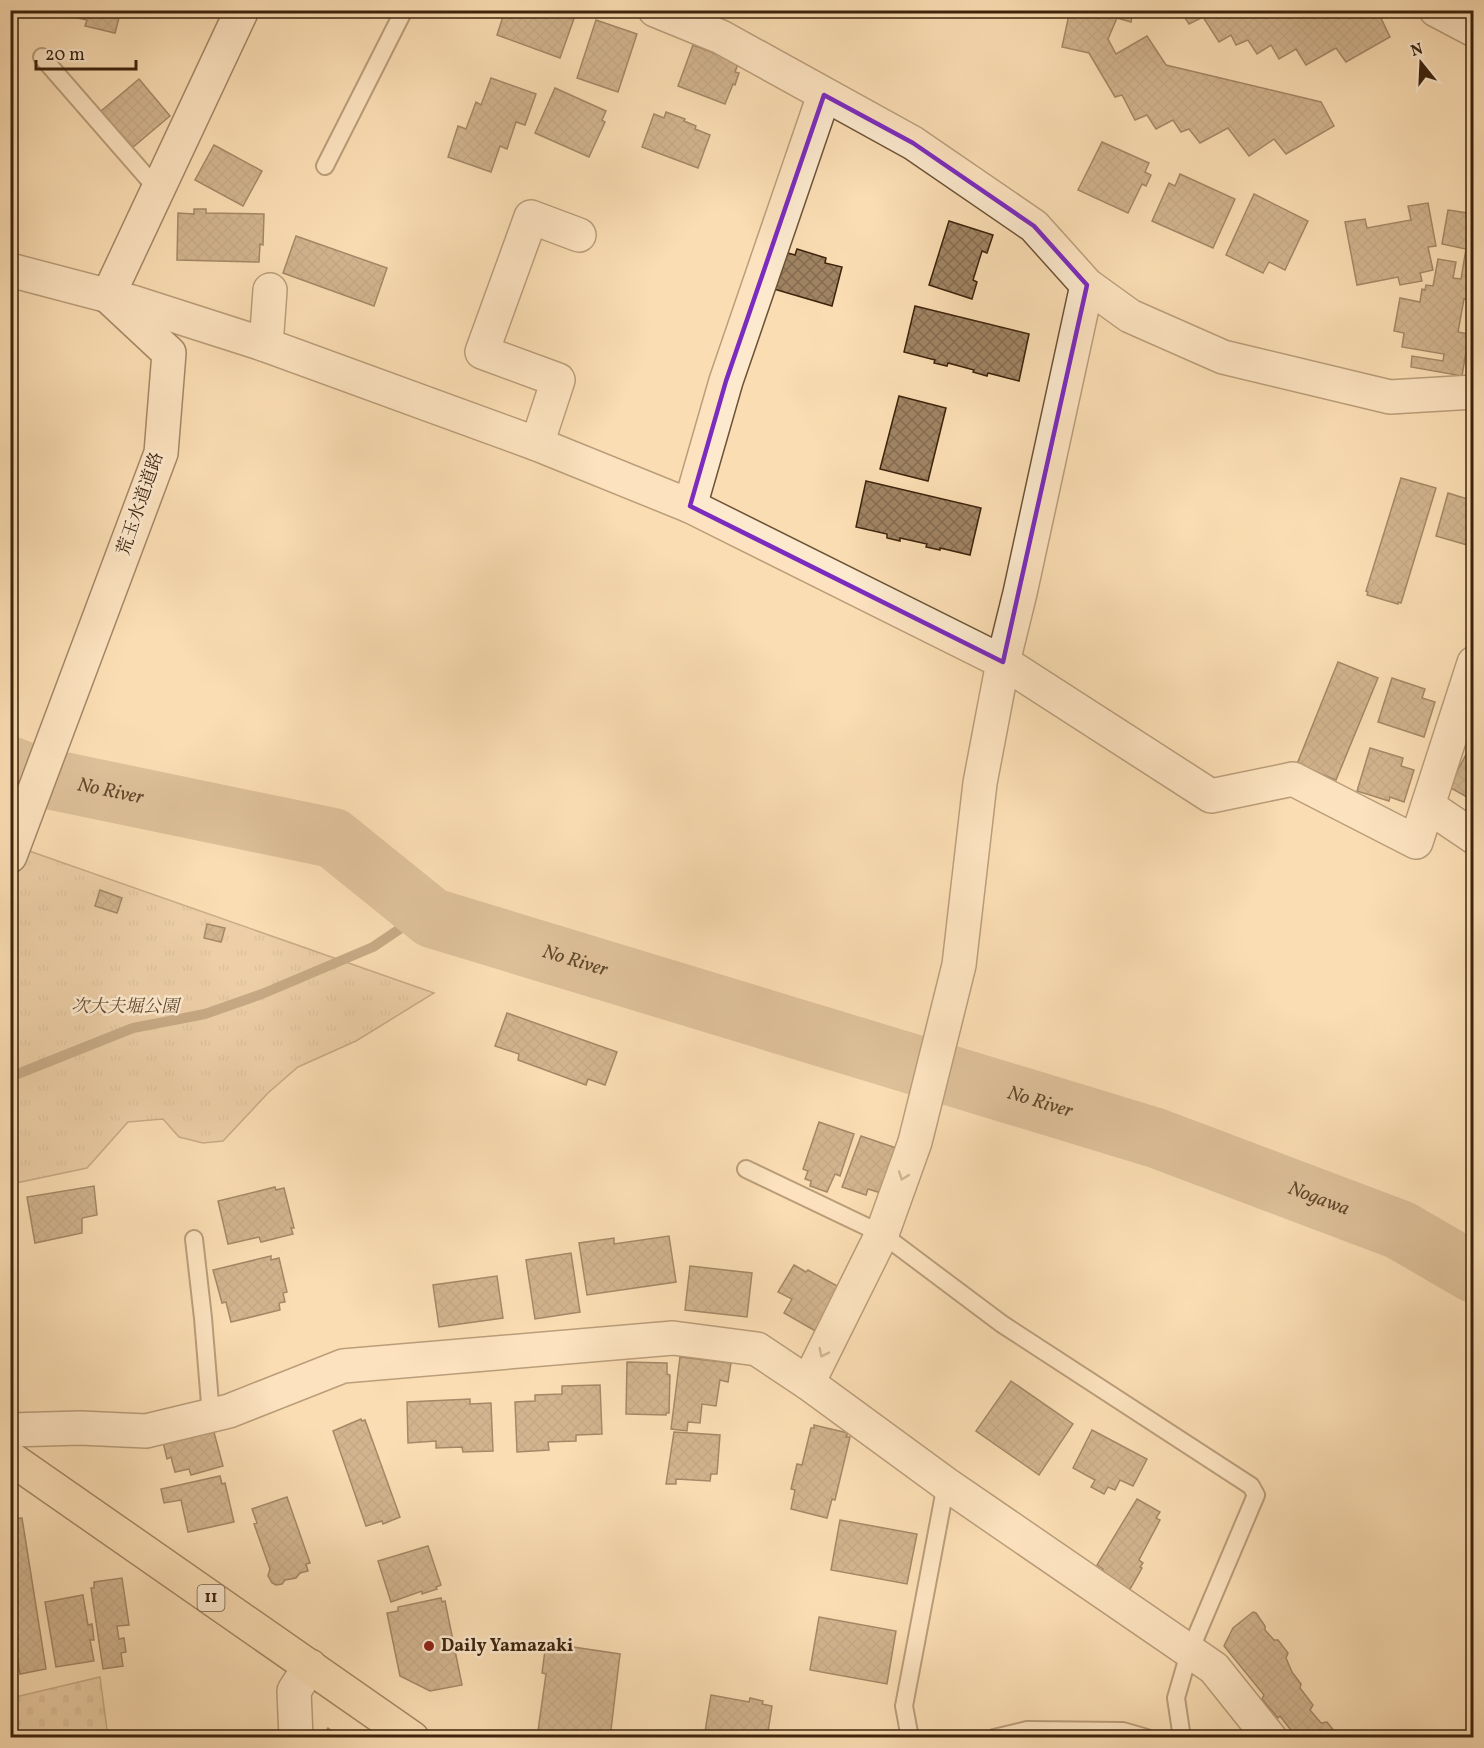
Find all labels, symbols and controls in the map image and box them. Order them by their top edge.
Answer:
scale bar [36,33,136,71]
north arrow [1391,33,1451,93]
text: N [1408,38,1426,63]
text: 20 m [45,43,85,68]
street label: 荒玉水道道路 [112,449,170,559]
water label: No River [75,771,147,812]
water label: No River [539,938,612,985]
park label: 次大夫堀公園 [71,995,182,1020]
water label: No River [1004,1080,1077,1126]
one-way arrow [898,1170,911,1181]
water label: Nogawa [1284,1175,1353,1224]
one-way arrow [818,1347,830,1358]
road number: 11 [198,1585,224,1611]
place label: Daily Yamazaki [441,1634,573,1659]
marker: Daily Yamazaki [422,1639,436,1653]

